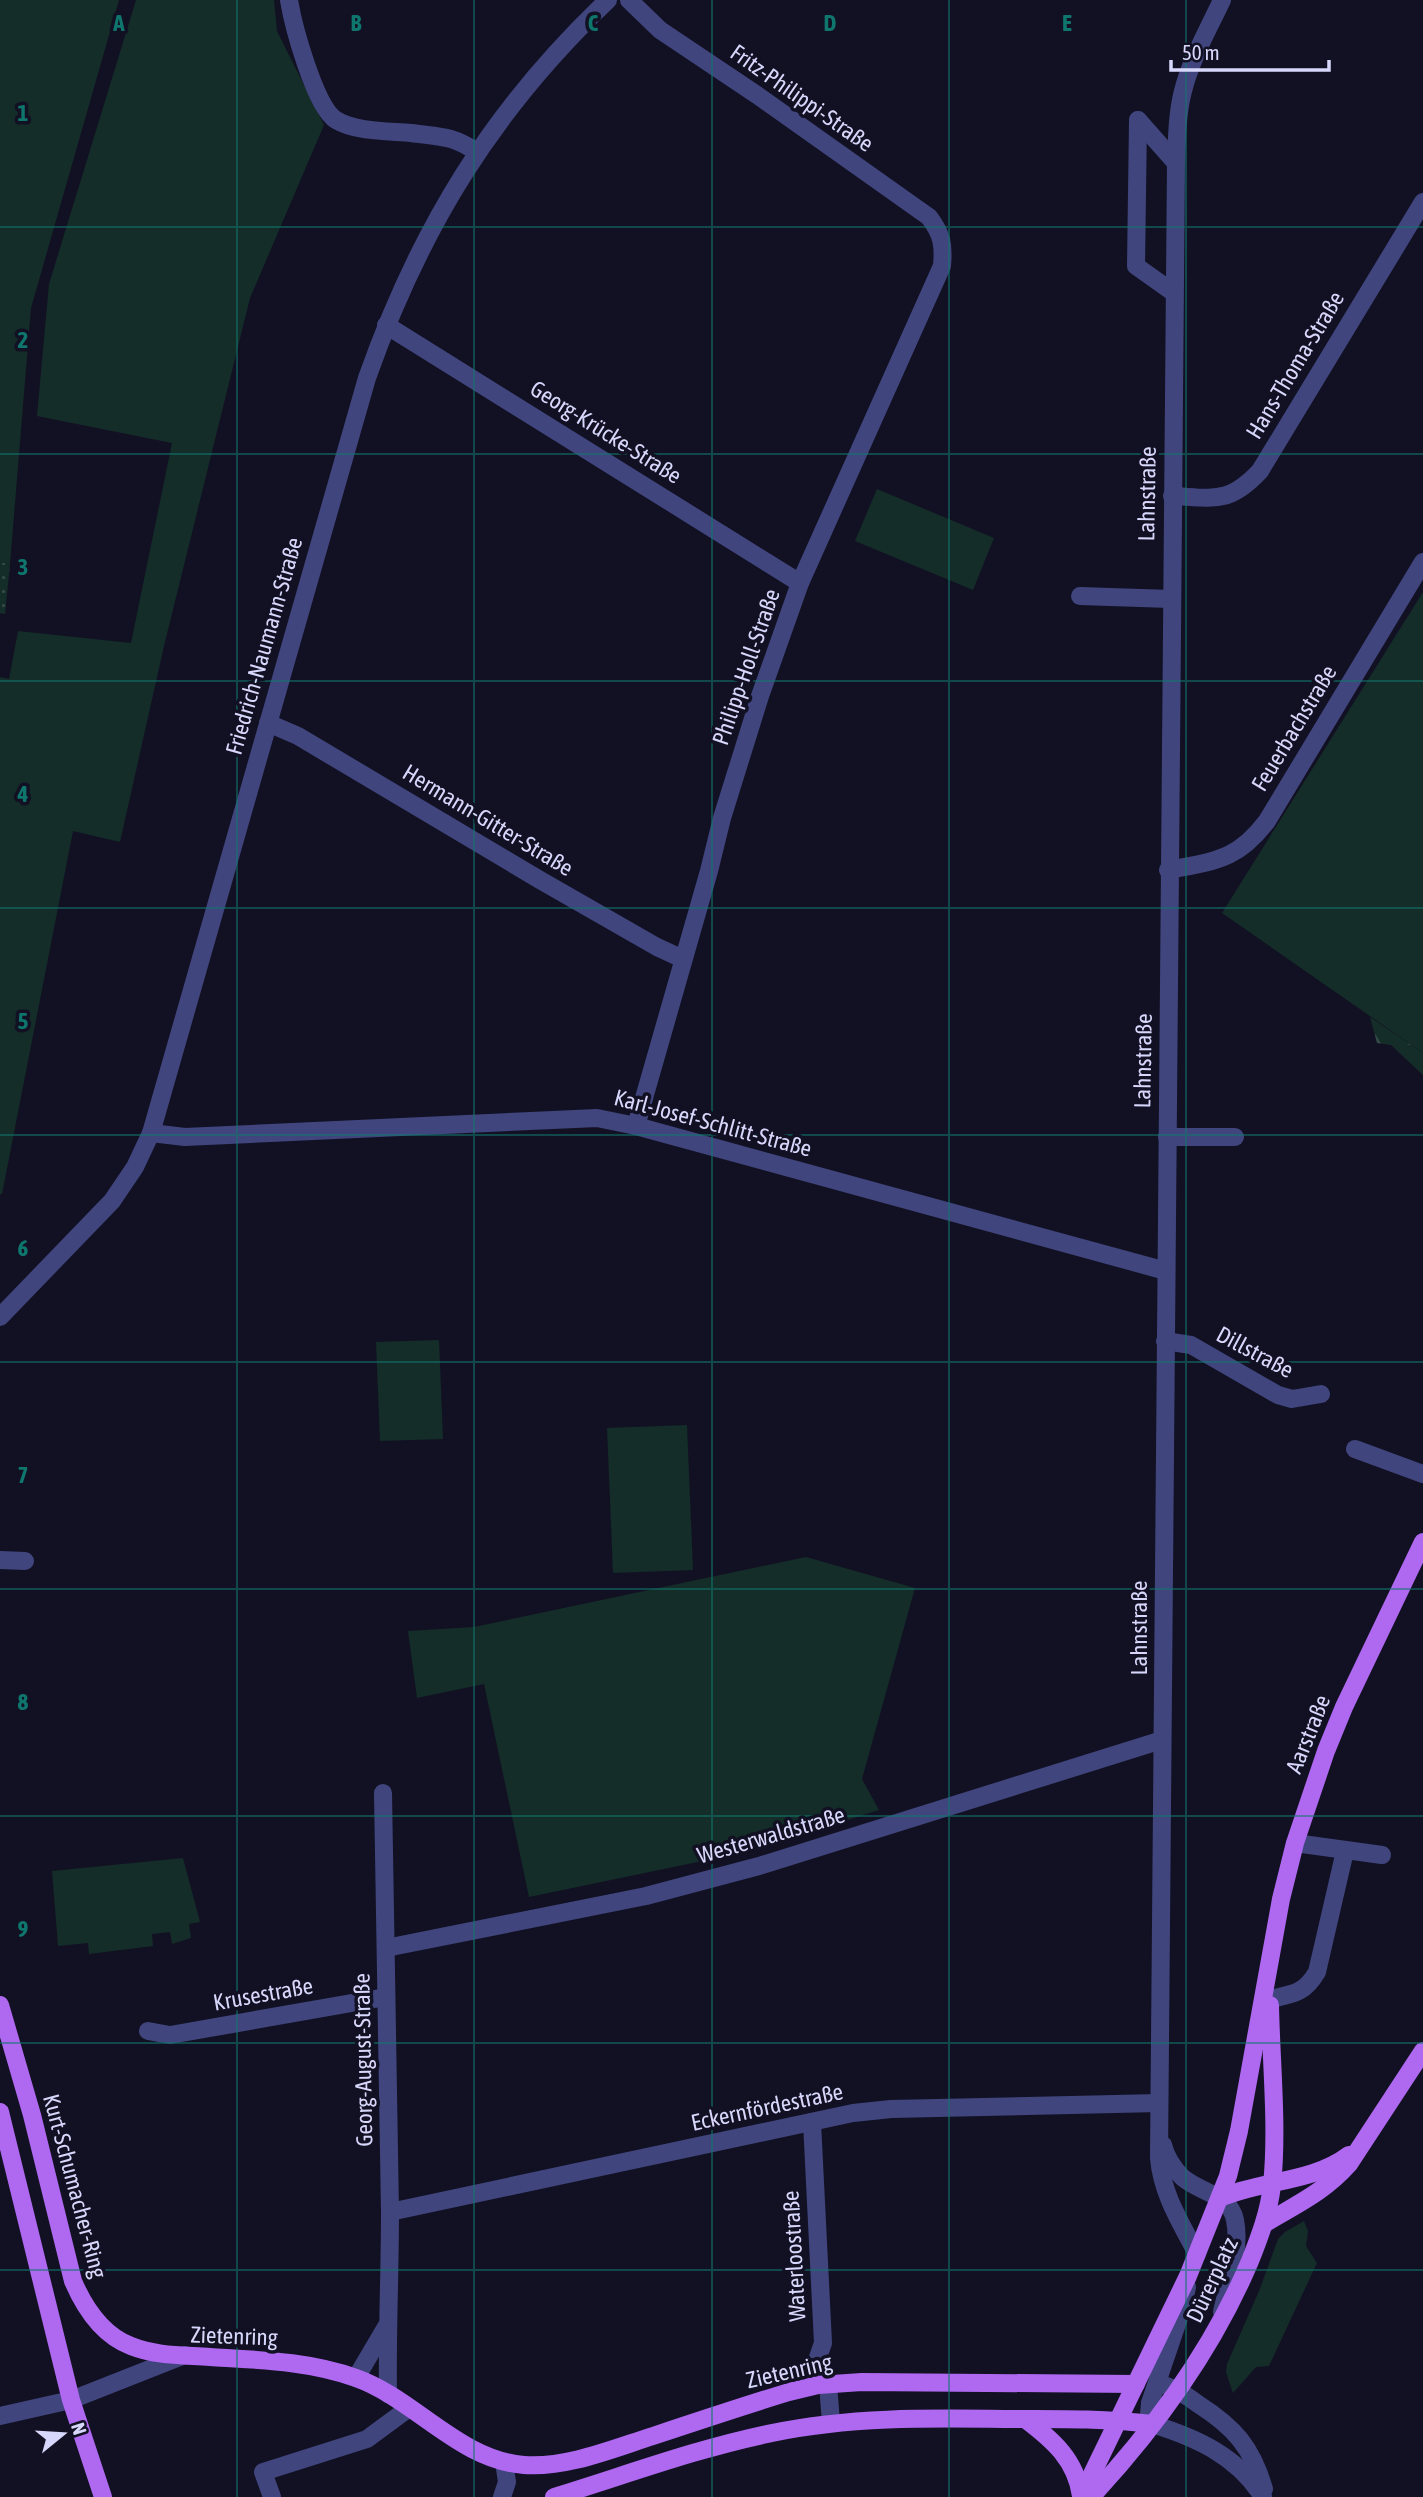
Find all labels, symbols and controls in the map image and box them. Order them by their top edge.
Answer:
text: A [112,10,125,36]
text: B [351,10,362,36]
text: C [588,10,599,36]
text: D [824,10,837,36]
text: E [1062,10,1072,36]
scale bar [1171,28,1328,72]
street label: Fritz-Philippi-Straße [726,39,878,157]
text: 50 m [1182,40,1220,64]
text: 1 [18,100,29,126]
street label: Hans-Thoma-Straße [1241,287,1349,443]
text: 2 [18,327,28,353]
street label: Georg-Krücke-Straße [526,375,686,489]
street label: Lahnstraße [1133,446,1161,542]
street label: Friedrich-Naumann-Straße [221,534,307,758]
text: 3 [18,554,28,580]
street label: Philipp-Holl-Straße [707,586,785,748]
street label: Feuerbachstraße [1246,660,1342,796]
street label: Hermann-Gitter-Straße [398,759,578,881]
text: 4 [17,781,29,807]
text: 5 [18,1008,29,1034]
street label: Lahnstraße [1129,1013,1157,1109]
street label: Karl-Josef-Schlitt-Straße [611,1084,815,1162]
text: 6 [18,1235,29,1261]
street label: Dillstraße [1212,1321,1298,1383]
text: 7 [18,1462,28,1488]
street label: Lahnstraße [1126,1581,1152,1675]
text: 8 [18,1689,29,1715]
street label: Aarstraße [1281,1691,1335,1777]
street label: Westerwaldstraße [694,1802,848,1868]
text: 9 [18,1916,29,1942]
street label: Krusestraße [211,1972,315,2016]
street label: Georg-August-Straße [348,1973,378,2147]
street label: Eckernfördestraße [689,2078,845,2136]
street label: Kurt-Schumacher-Ring [38,2091,112,2281]
street label: Waterloostraße [778,2190,810,2322]
street label: Dürerplatz [1181,2233,1243,2327]
street label: Zietenring [190,2321,278,2351]
street label: Zietenring [744,2349,835,2393]
north arrow [28,2399,98,2469]
text: N [67,2420,91,2437]

